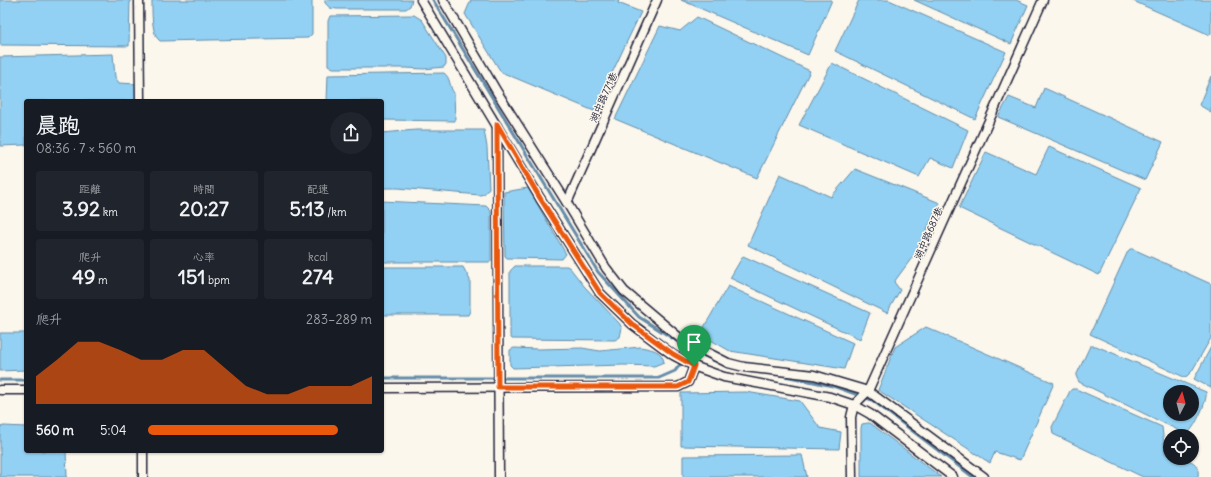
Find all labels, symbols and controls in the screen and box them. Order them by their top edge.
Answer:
street label: 湖中路771巷 [587,69,621,124]
text: 晨跑 [36,111,80,139]
button: share [330,112,372,154]
text: 08:36 · 7 × 560 m [36,140,136,157]
text: 距離 [79,182,101,196]
text: 時間 [193,182,215,196]
text: 配速 [307,182,329,196]
text: 3.92 [62,196,100,221]
text: 20:27 [179,196,229,221]
text: 5:13 [289,196,325,221]
street label: 湖中路687巷 [911,204,946,262]
text: km [100,205,118,219]
text: /km [325,205,347,219]
text: 爬升 [79,250,101,264]
text: 心率 [193,250,215,264]
text: kcal [308,250,328,264]
text: 49 [72,264,95,289]
text: 151 [178,264,205,289]
text: 274 [302,264,334,289]
text: m [95,273,108,287]
text: bpm [205,273,230,287]
text: 爬升 [36,311,62,328]
text: 283–289 m [306,311,372,328]
pin [677,325,711,366]
icon: arrive [683,331,705,353]
north arrow [1163,385,1199,421]
map controls [1163,385,1199,465]
text: 560 m [36,422,74,439]
text: 5:04 [100,422,126,439]
button: locate [1163,429,1199,465]

